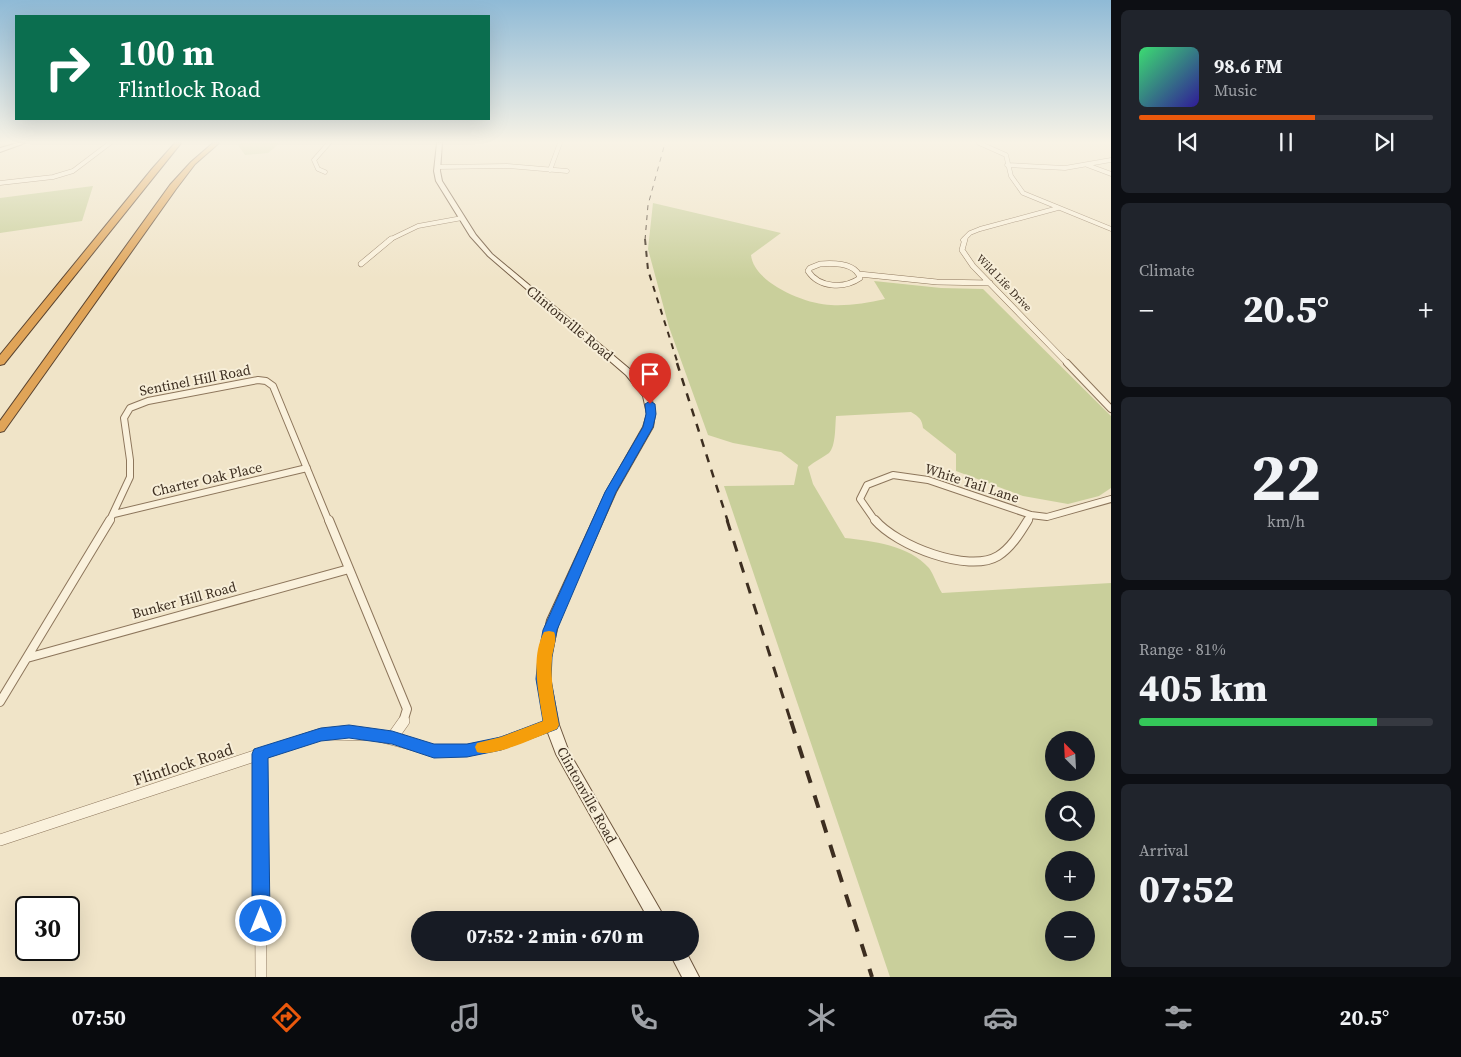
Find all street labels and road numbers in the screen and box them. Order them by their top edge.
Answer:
street label: Wild Life Drive [973,251,1035,315]
street label: Clintonville Road [522,281,618,365]
street label: Sentinel Hill Road [138,359,252,401]
street label: Charter Oak Place [150,457,264,501]
street label: White Tail Lane [922,458,1022,508]
street label: Bunker Hill Road [130,576,239,624]
street label: Flintlock Road [130,738,236,790]
street label: Clintonville Road [552,743,622,847]

